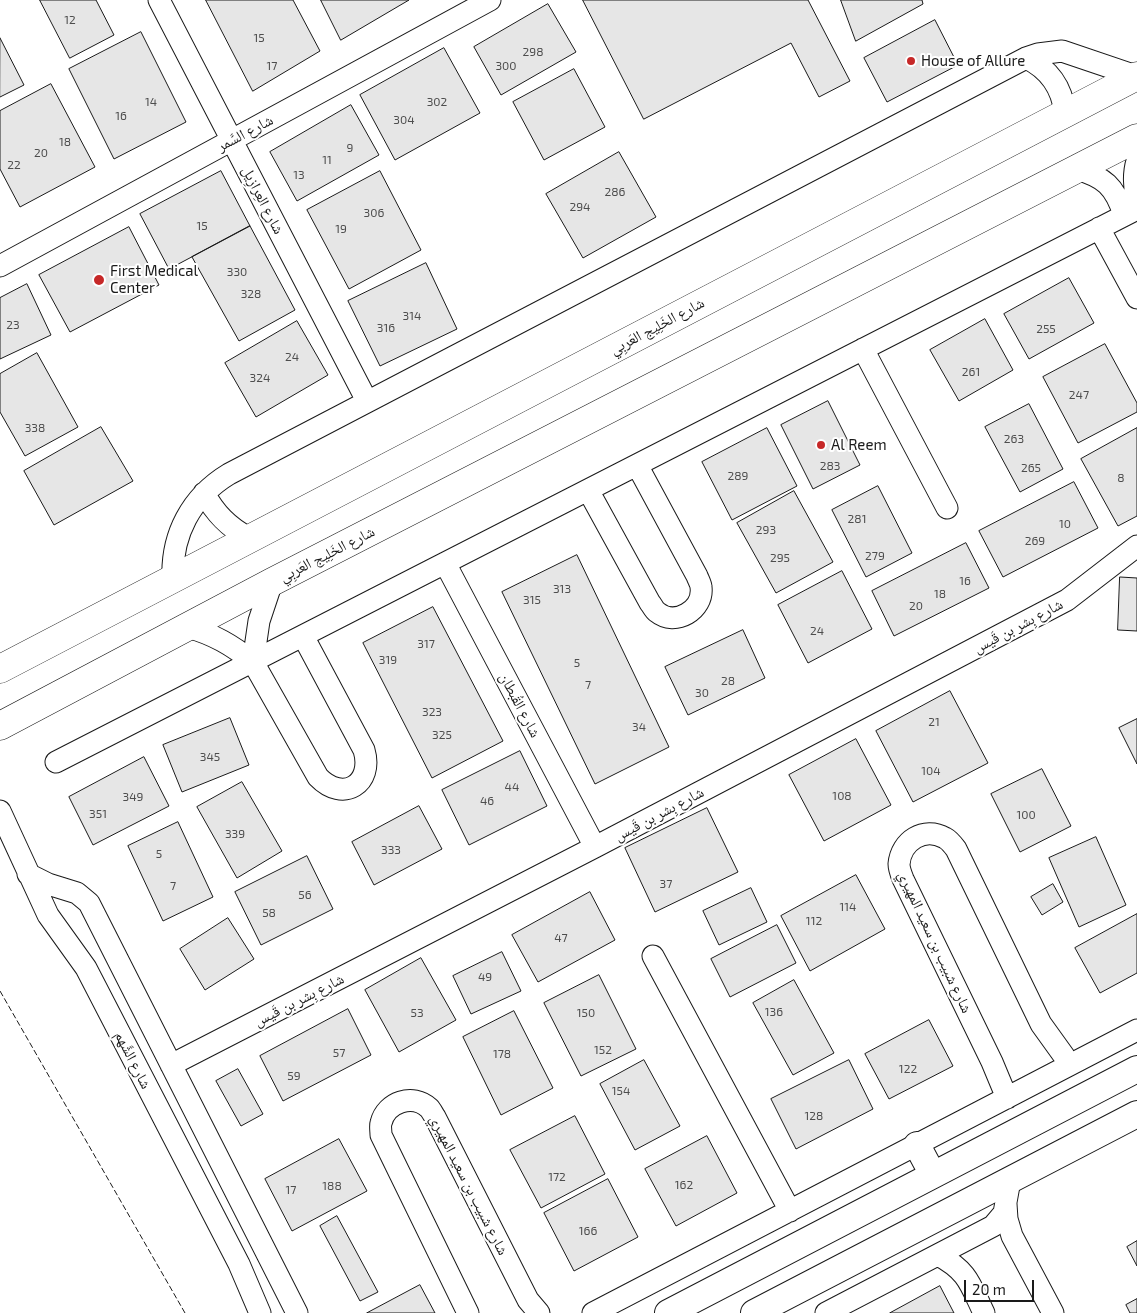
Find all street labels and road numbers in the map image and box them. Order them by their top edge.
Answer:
street label: شارع السَّمر [214,111,276,155]
street label: شارع العِرازِيل [238,163,288,237]
street label: شارع الخَلِيج العَربِي [607,294,707,358]
street label: شارع الخَلِيج العَربِي [276,522,378,586]
street label: شارع بِشر بن قَيس [970,595,1066,657]
street label: شارع القُبطان [495,670,545,740]
street label: شارع بِشر بن قَيس [611,783,707,845]
street label: شارع شبيب بن سعيد المهيري [894,868,976,1016]
street label: شارع بِشر بن قَيس [251,970,347,1030]
street label: شارع الشَّهم [111,1028,155,1092]
street label: شارع شبيب بن سعيد المهيري [426,1112,512,1258]

